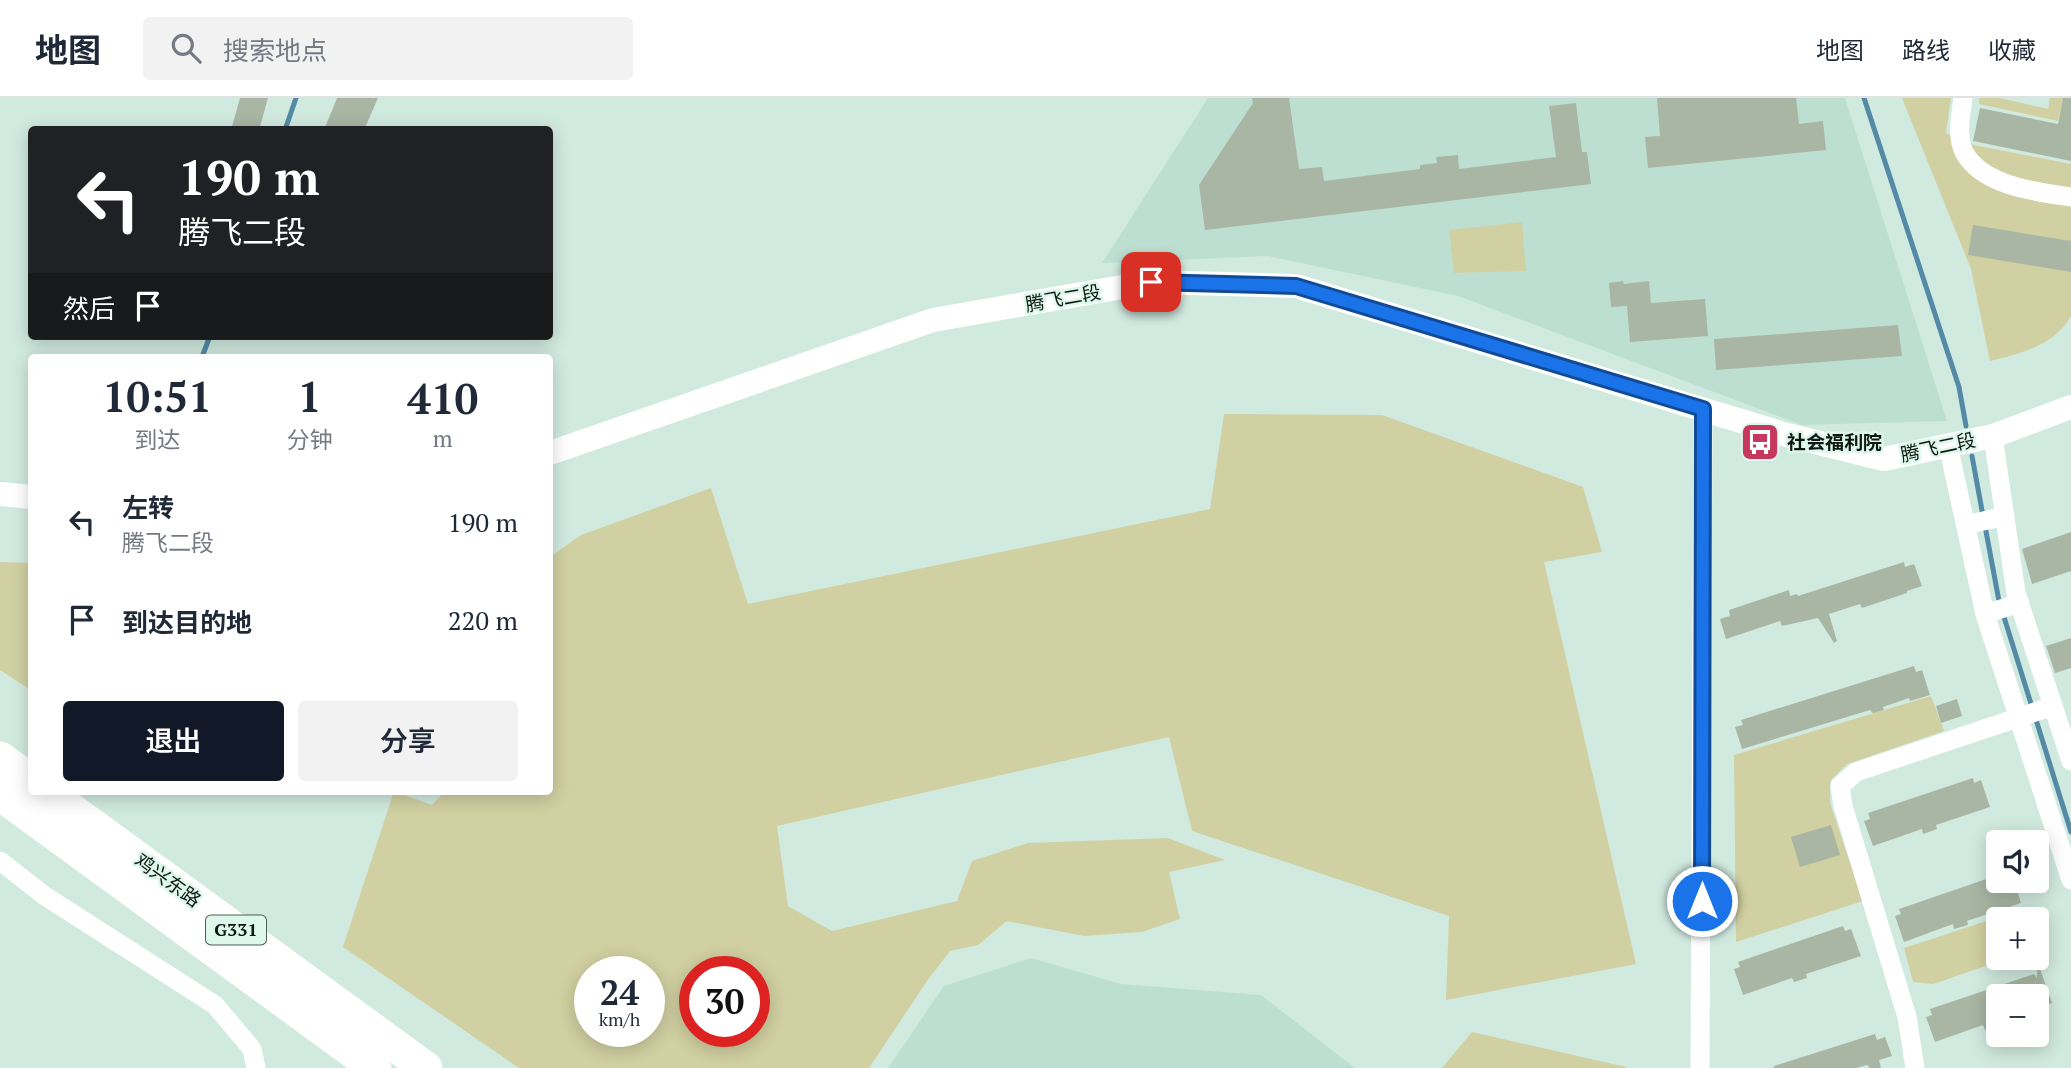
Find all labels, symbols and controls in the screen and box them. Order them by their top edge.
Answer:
search box [143,17,633,80]
text: 地图 [35,28,101,71]
icon: search [167,29,205,67]
text: 搜索地点 [223,33,327,67]
text: 地图 [1816,34,1864,66]
text: 路线 [1902,34,1950,66]
text: 收藏 [1988,34,2036,66]
text: 190 m [178,144,320,209]
icon: left [63,154,154,245]
text: 腾飞二段 [178,211,306,253]
pin [1121,252,1181,312]
icon: arrive [1132,263,1170,301]
street label: 腾飞二段 [1023,279,1103,316]
icon: arrive [129,287,167,325]
text: 然后 [63,291,115,325]
text: 10:51 [103,368,212,424]
text: 1 [298,368,321,424]
text: 410 [407,370,478,426]
bus stop icon: 社会福利院 [1739,421,1781,463]
text: m [433,423,453,454]
text: 到达 [134,424,180,455]
text: 分钟 [287,424,333,455]
street label: 腾飞二段 [1898,426,1978,467]
place label: 社会福利院 [1787,429,1882,454]
text: 左转 [122,490,174,524]
icon: left [63,503,101,541]
text: 190 m [448,505,518,539]
text: 腾飞二段 [122,527,214,558]
icon: arrive [63,601,101,639]
text: 220 m [448,603,518,637]
text: 到达目的地 [122,605,252,639]
button: 退出 [63,701,284,781]
button: 分享 [298,701,518,781]
map controls [1986,830,2049,1047]
button: sound [1986,830,2049,893]
street label: 鸡兴东路 [130,847,206,912]
position arrow [1665,864,1739,938]
button: + [1986,907,2049,970]
road number: G331 [206,916,266,944]
speed limit sign: 30 [679,956,770,1047]
text: 24 [600,969,639,1015]
button: − [1986,984,2049,1047]
text: km/h [599,1007,640,1031]

